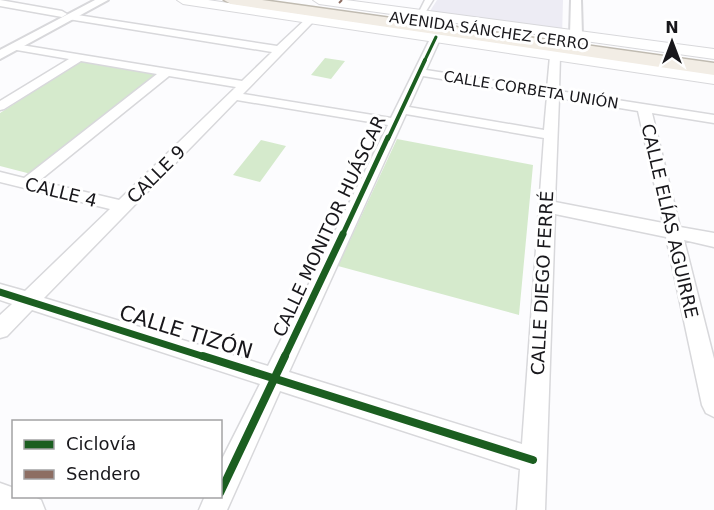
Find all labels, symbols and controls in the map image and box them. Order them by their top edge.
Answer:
street label: AVENIDA SÁNCHEZ CERRO [388,7,590,54]
north arrow [642,12,702,72]
text: N [665,18,679,37]
street label: CALLE CORBETA UNIÓN [442,66,620,113]
street label: CALLE MONITOR HUÁSCAR [268,112,390,340]
street label: CALLE ELÍAS AGUIRRE [637,122,703,320]
street label: CALLE 9 [123,141,189,207]
street label: CALLE 4 [23,173,99,211]
street label: CALLE DIEGO FERRÉ [527,190,557,376]
street label: CALLE TIZÓN [116,299,256,364]
legend [12,420,222,498]
text: Ciclovía [66,433,136,454]
text: Sendero [66,463,140,484]

